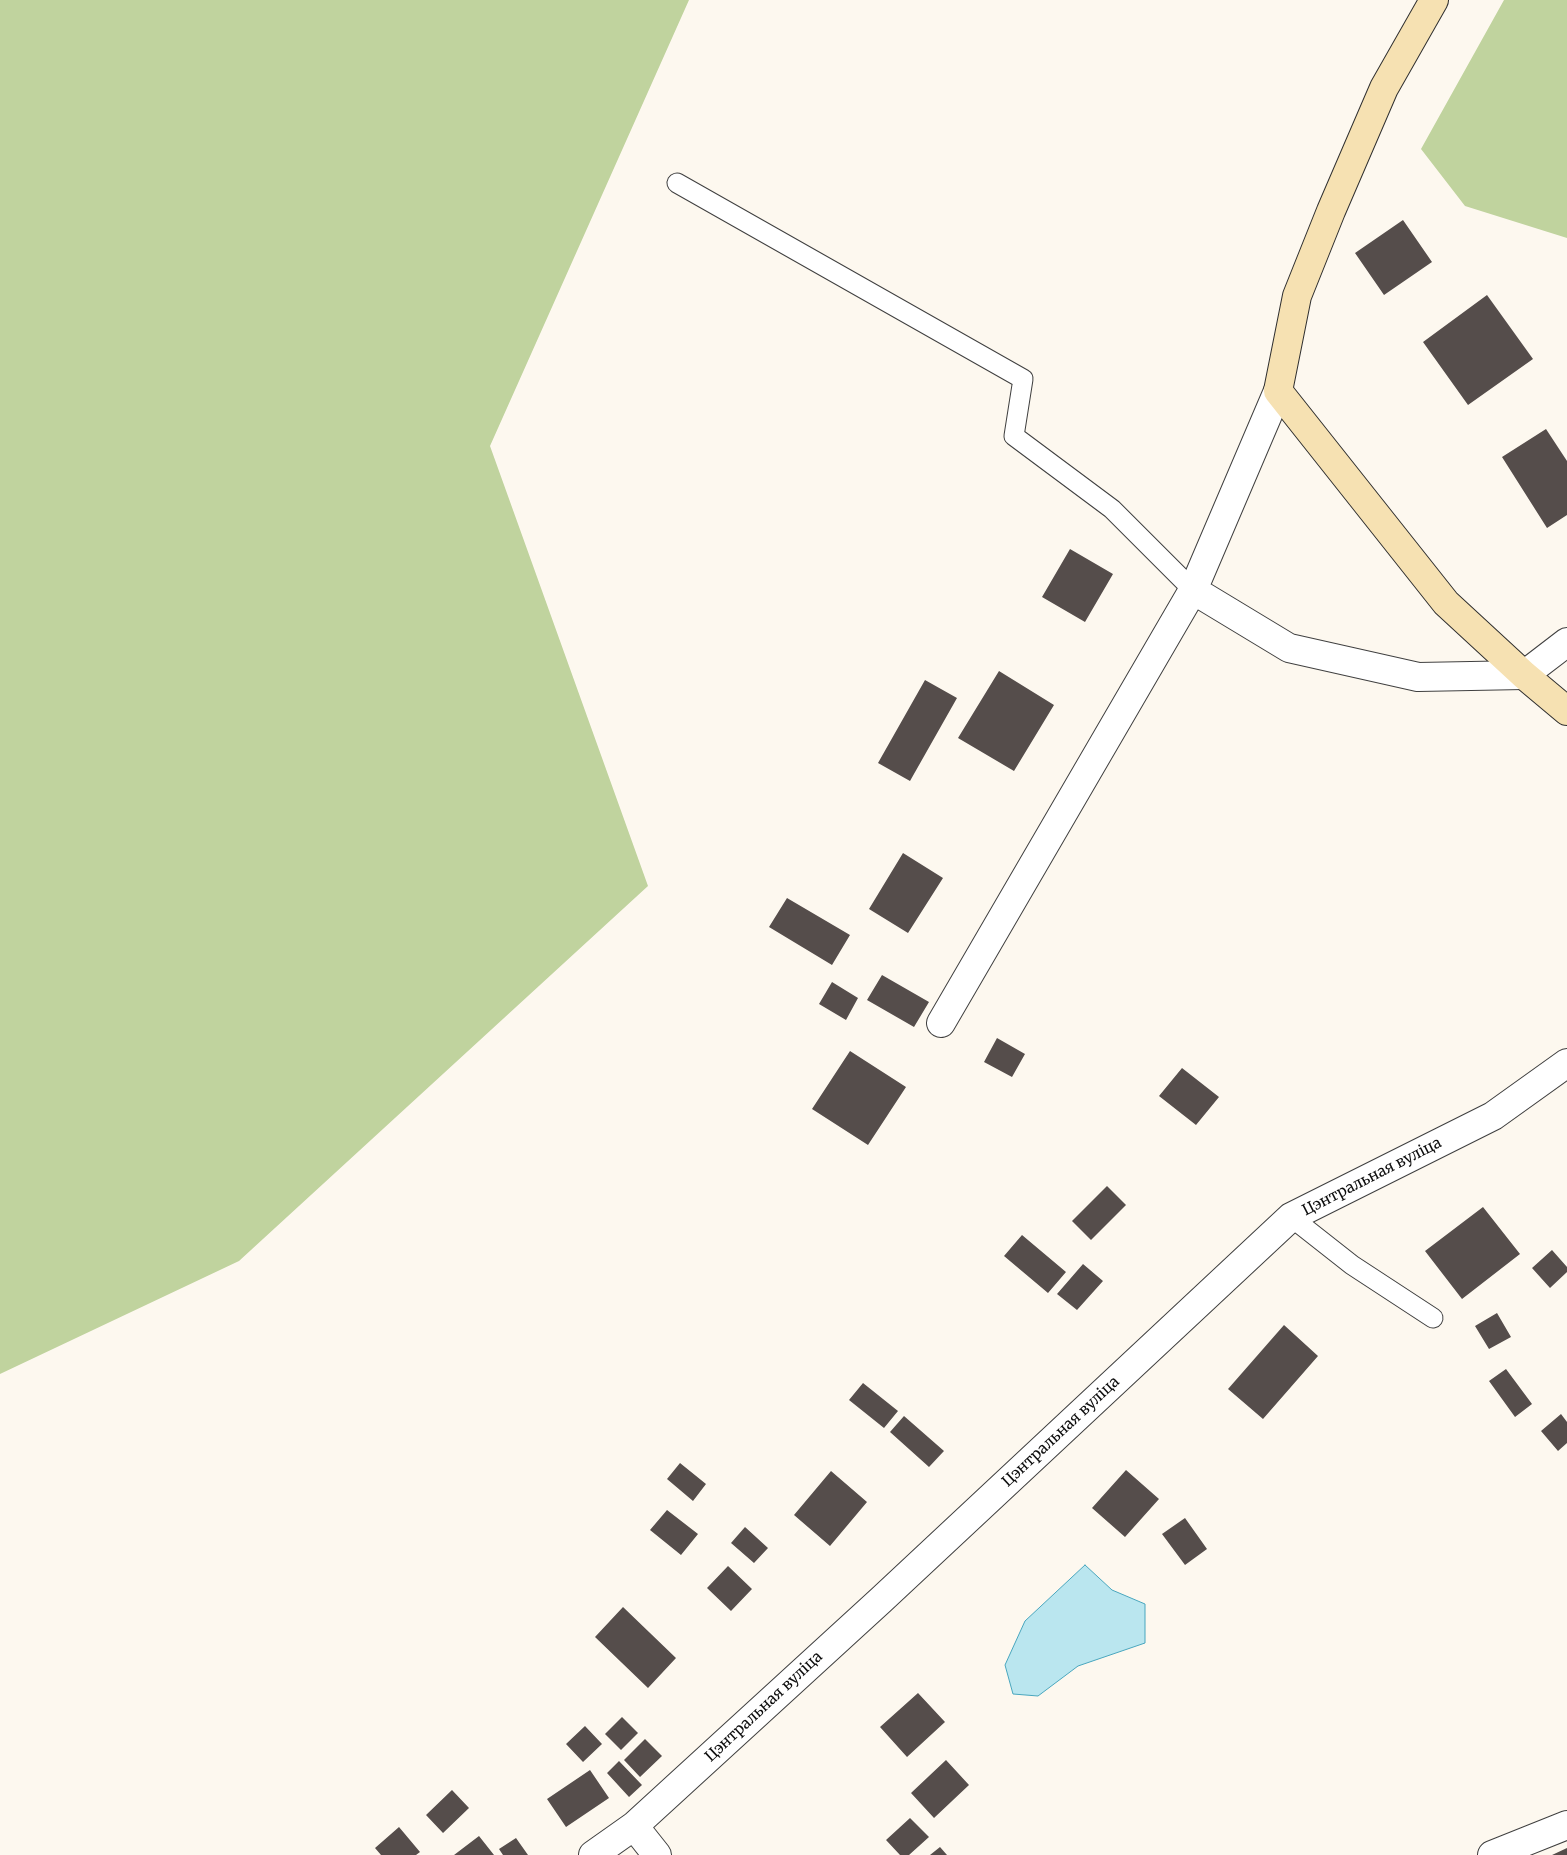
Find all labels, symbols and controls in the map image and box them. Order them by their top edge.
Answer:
street label: Цэнтральная вуліца [1299,1134,1445,1220]
street label: Цэнтральная вуліца [999,1373,1123,1491]
street label: Цэнтральная вуліца [702,1648,826,1766]

